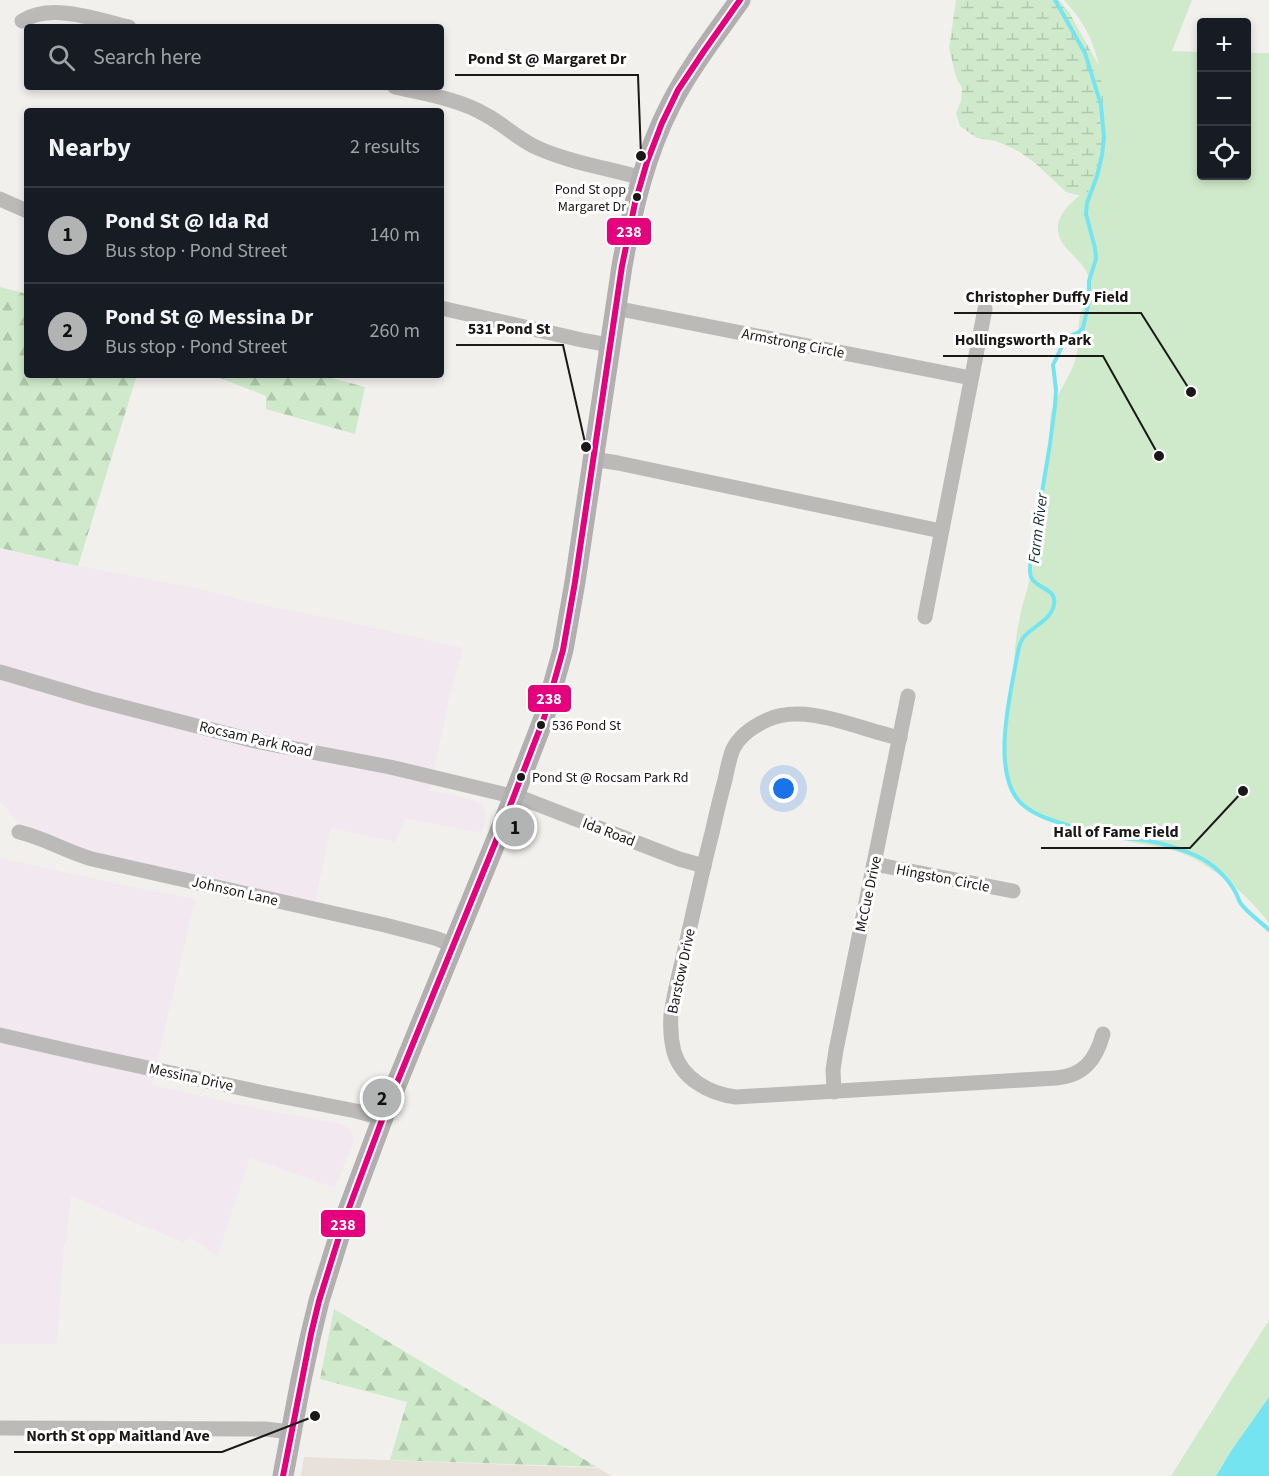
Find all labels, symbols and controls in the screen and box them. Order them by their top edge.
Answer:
map controls [1197,18,1251,180]
button: + [1197,18,1251,72]
search box [24,24,444,90]
icon: search [45,41,78,74]
text: Search here [93,41,201,73]
callout: Pond St @ Margaret Dr [455,41,638,75]
text: Pond St @ Margaret Dr [468,48,627,70]
button: − [1197,72,1251,126]
button: locate [1197,126,1251,180]
text: Nearby [48,129,131,166]
text: 2 results [350,133,420,161]
place label: Pond St opp Margaret Dr [555,180,626,217]
marker: Pond St opp Margaret Dr [631,191,643,203]
text: Pond St @ Ida Rd [105,205,269,237]
line badge: 238 [606,217,652,246]
text: 1 [62,221,73,249]
text: 140 m [370,221,420,249]
text: 238 [616,221,642,243]
text: Bus stop · Pond Street [105,237,287,265]
callout: Christopher Duffy Field [954,279,1141,313]
text: Christopher Duffy Field [965,286,1129,308]
text: Pond St @ Messina Dr [105,301,313,333]
callout: 531 Pond St [456,311,563,345]
text: 2 [62,317,73,345]
text: 260 m [370,317,420,345]
text: 531 Pond St [468,318,550,340]
callout: Hollingsworth Park [943,322,1103,356]
street label: Armstrong Circle [740,323,846,364]
text: Hollingsworth Park [955,329,1092,351]
text: Bus stop · Pond Street [105,333,287,361]
water label: Farm River [1023,490,1053,564]
line badge: 238 [527,684,572,713]
text: 238 [536,688,562,710]
street label: Rocsam Park Road [197,716,315,763]
place label: 536 Pond St [552,716,621,736]
marker: 536 Pond St [535,719,547,731]
place label: Pond St @ Rocsam Park Rd [532,768,688,788]
marker: Pond St @ Rocsam Park Rd [515,771,527,783]
your location [769,774,798,803]
pin: 1 [496,804,534,850]
street label: Ida Road [579,813,638,852]
callout: Hall of Fame Field [1041,814,1190,848]
text: Hall of Fame Field [1053,821,1179,843]
street label: McCue Drive [850,854,887,934]
street label: Hingston Circle [894,859,991,898]
street label: Johnson Lane [190,871,280,912]
street label: Barstow Drive [662,926,701,1016]
street label: Messina Drive [147,1058,235,1097]
pin: 2 [362,1076,401,1120]
line badge: 238 [320,1209,366,1238]
text: 238 [330,1214,356,1236]
callout: North St opp Maitland Ave [14,1418,222,1452]
text: North St opp Maitland Ave [26,1425,210,1447]

